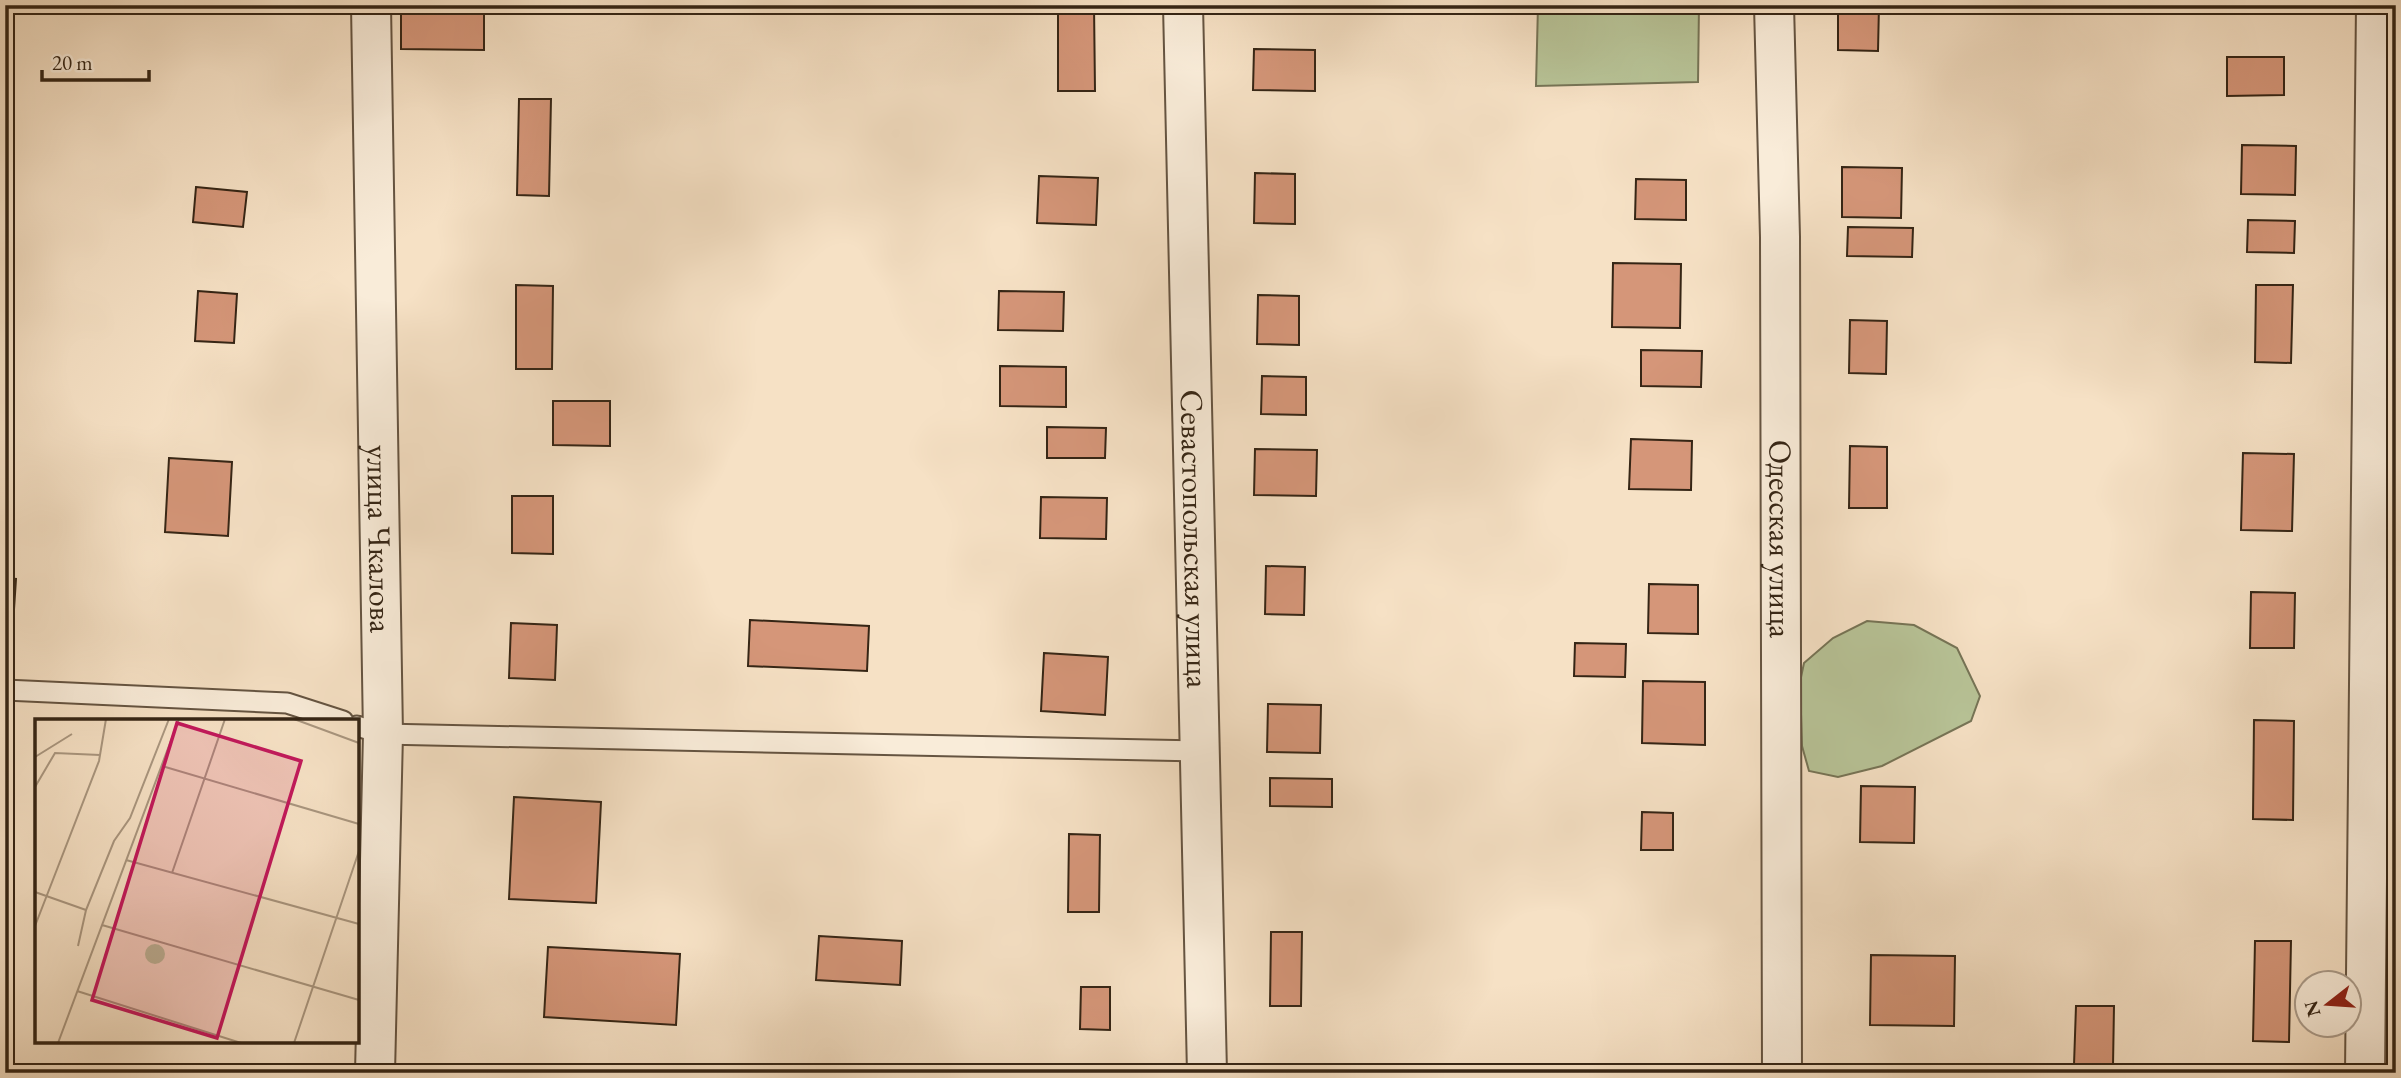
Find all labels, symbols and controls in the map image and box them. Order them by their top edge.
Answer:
scale bar [42,38,149,82]
text: 20 m [52,49,93,76]
street label: Севастопольская улица [1171,389,1219,689]
street label: Одесская улица [1759,440,1802,638]
street label: улица Чкалова [357,445,402,634]
inset map [35,719,359,1043]
north arrow [2292,970,2362,1040]
text: N [2298,997,2326,1020]

